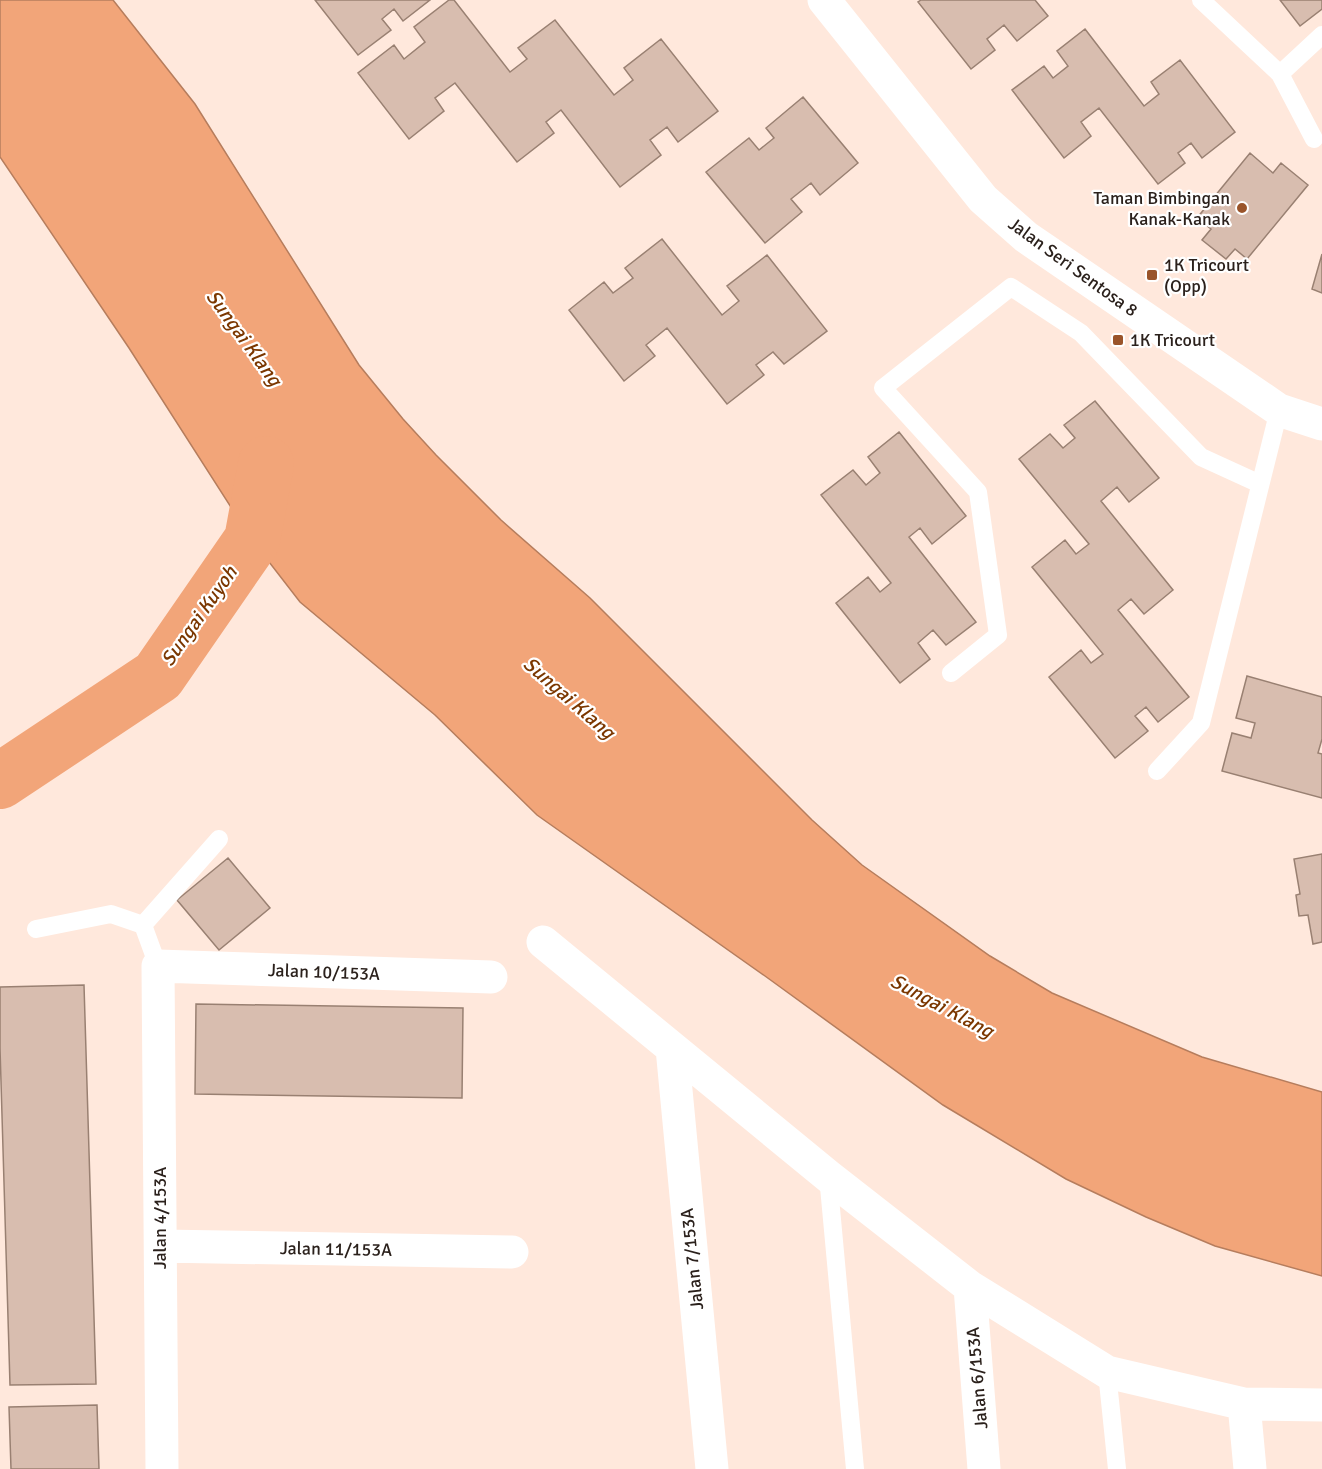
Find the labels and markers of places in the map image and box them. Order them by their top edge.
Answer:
place label: Taman Bimbingan Kanak-Kanak [1093,187,1230,230]
marker: Taman Bimbingan Kanak-Kanak [1235,201,1249,215]
place label: 1K Tricourt (Opp) [1164,254,1249,297]
marker: 1K Tricourt (Opp) [1145,268,1159,282]
place label: 1K Tricourt [1130,329,1215,351]
marker: 1K Tricourt [1111,333,1125,347]

